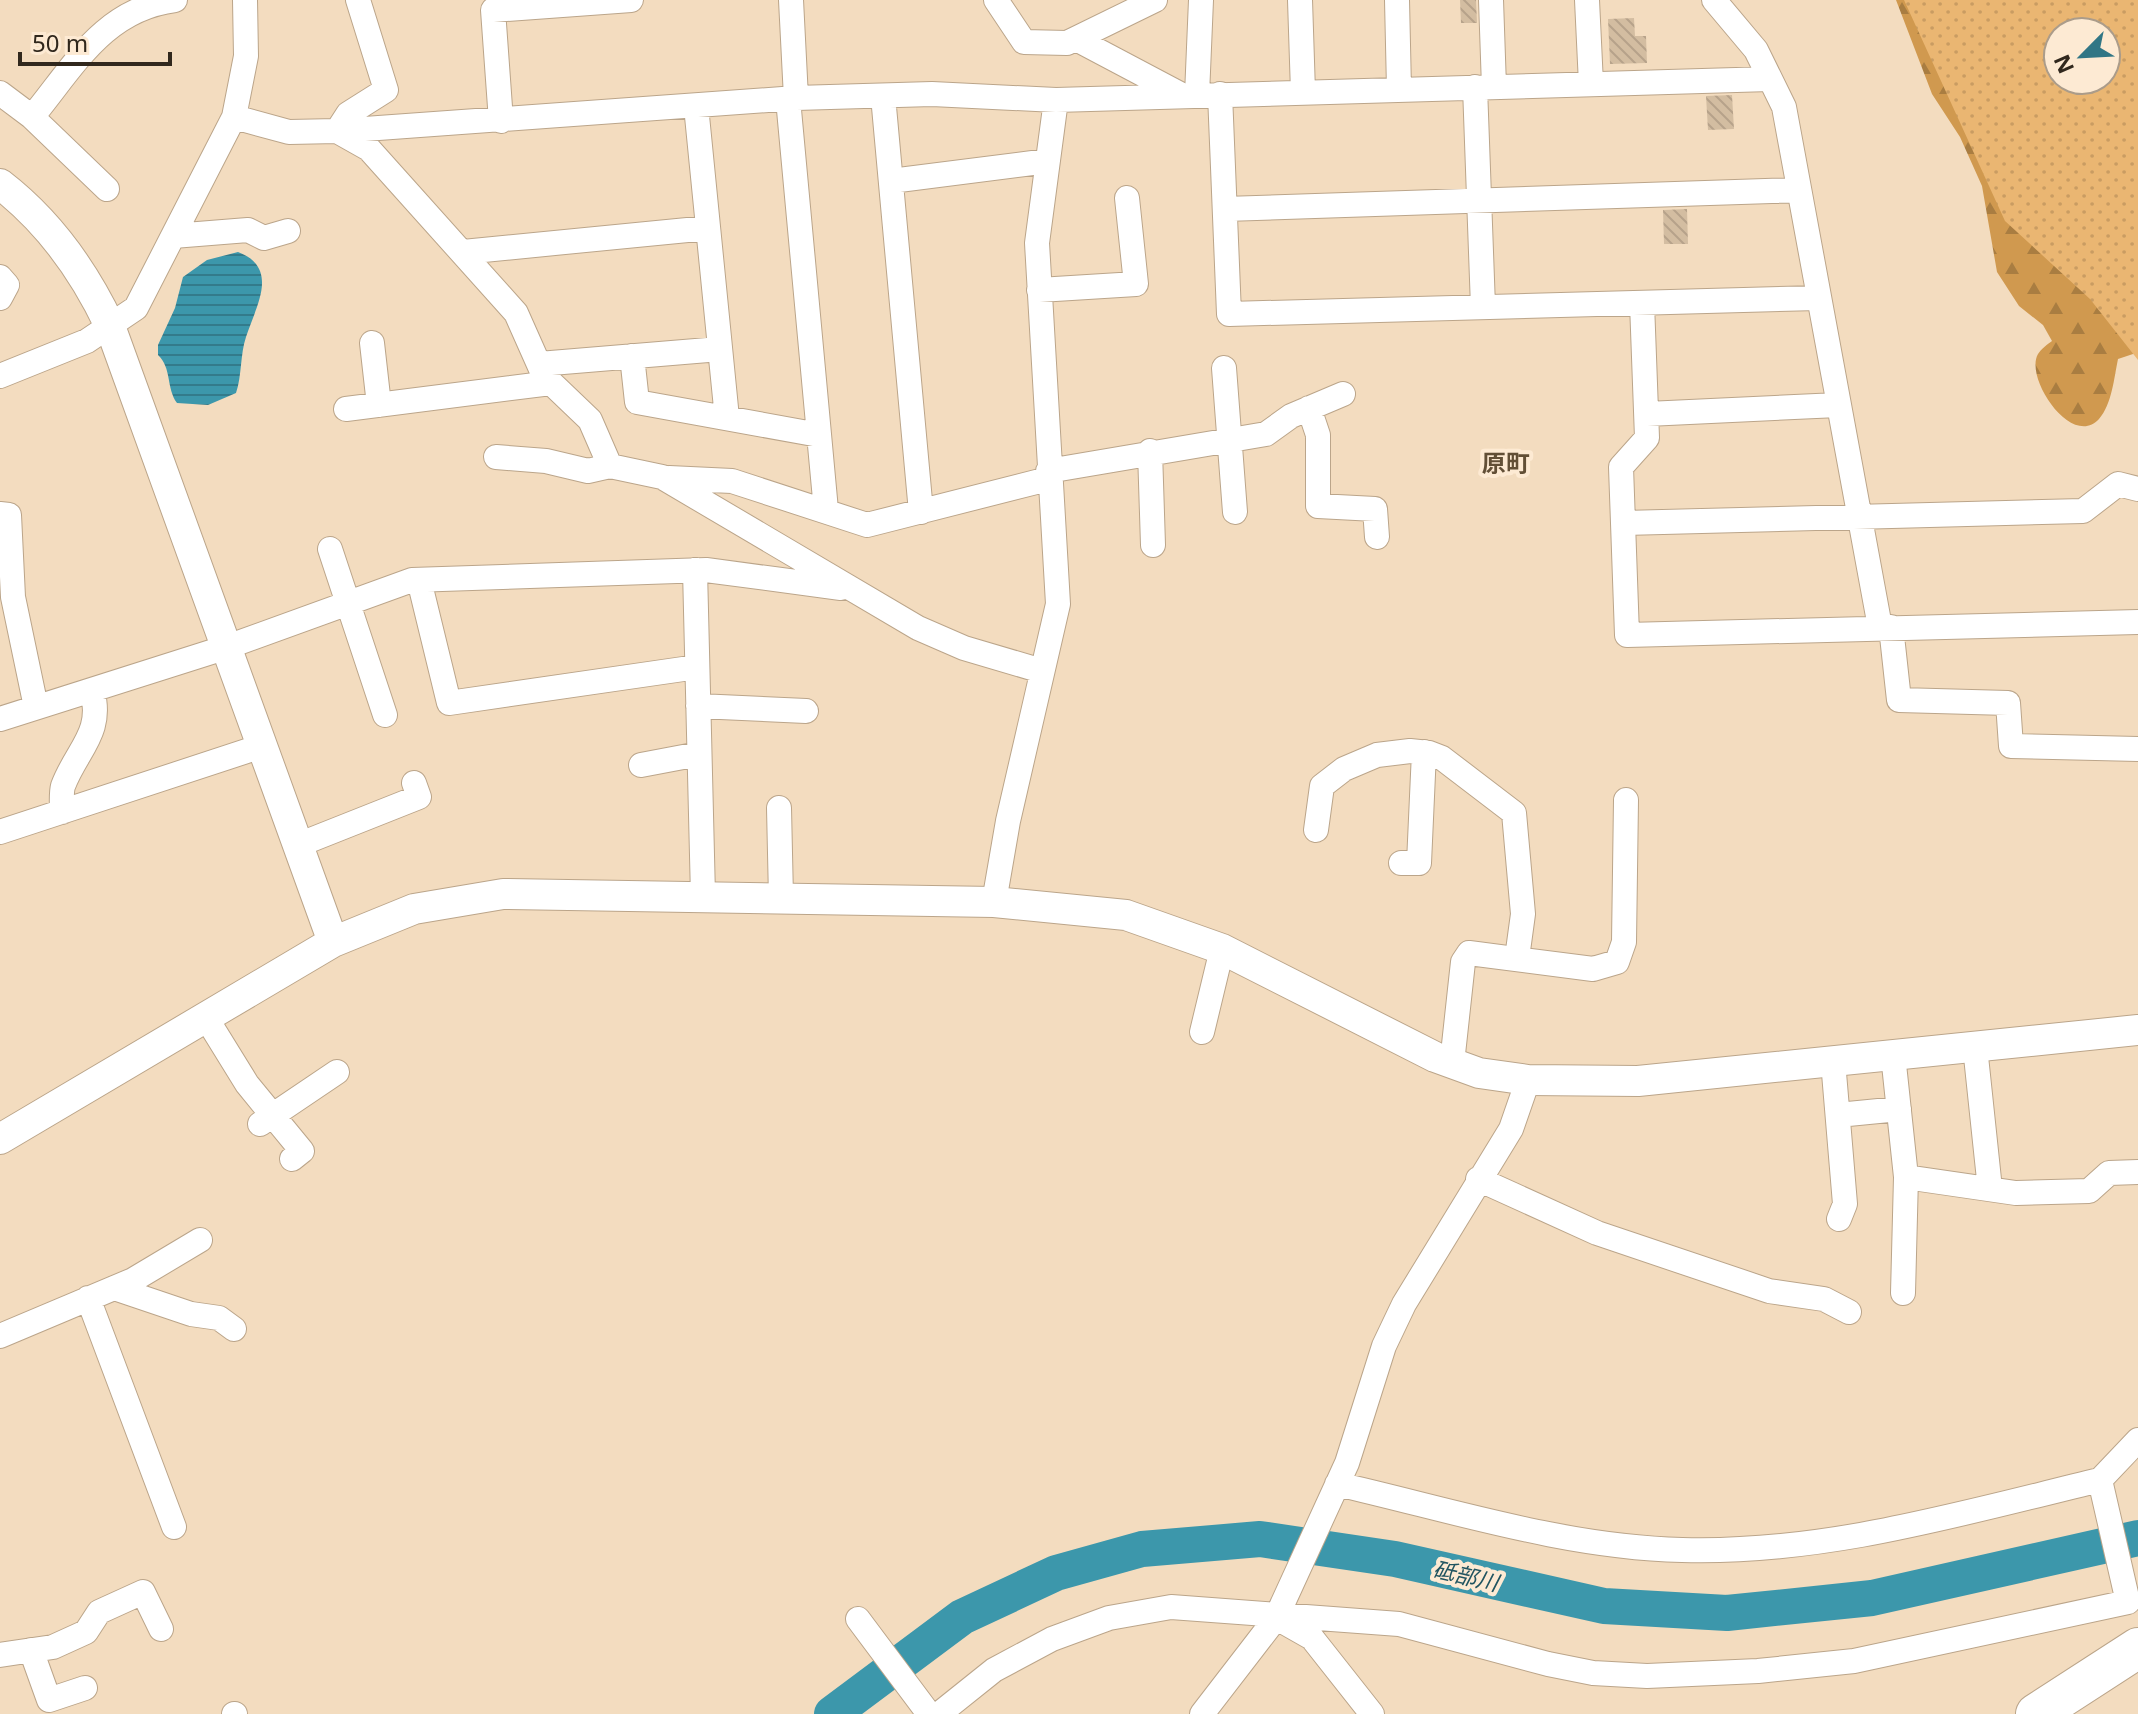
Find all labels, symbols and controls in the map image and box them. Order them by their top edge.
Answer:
scale bar [20,16,170,66]
north arrow [2042,16,2122,96]
text: 50 m [32,26,88,59]
text: N [2045,50,2080,79]
district label: 原町 [1482,446,1530,479]
water label: 砥部川 [1430,1553,1503,1597]

